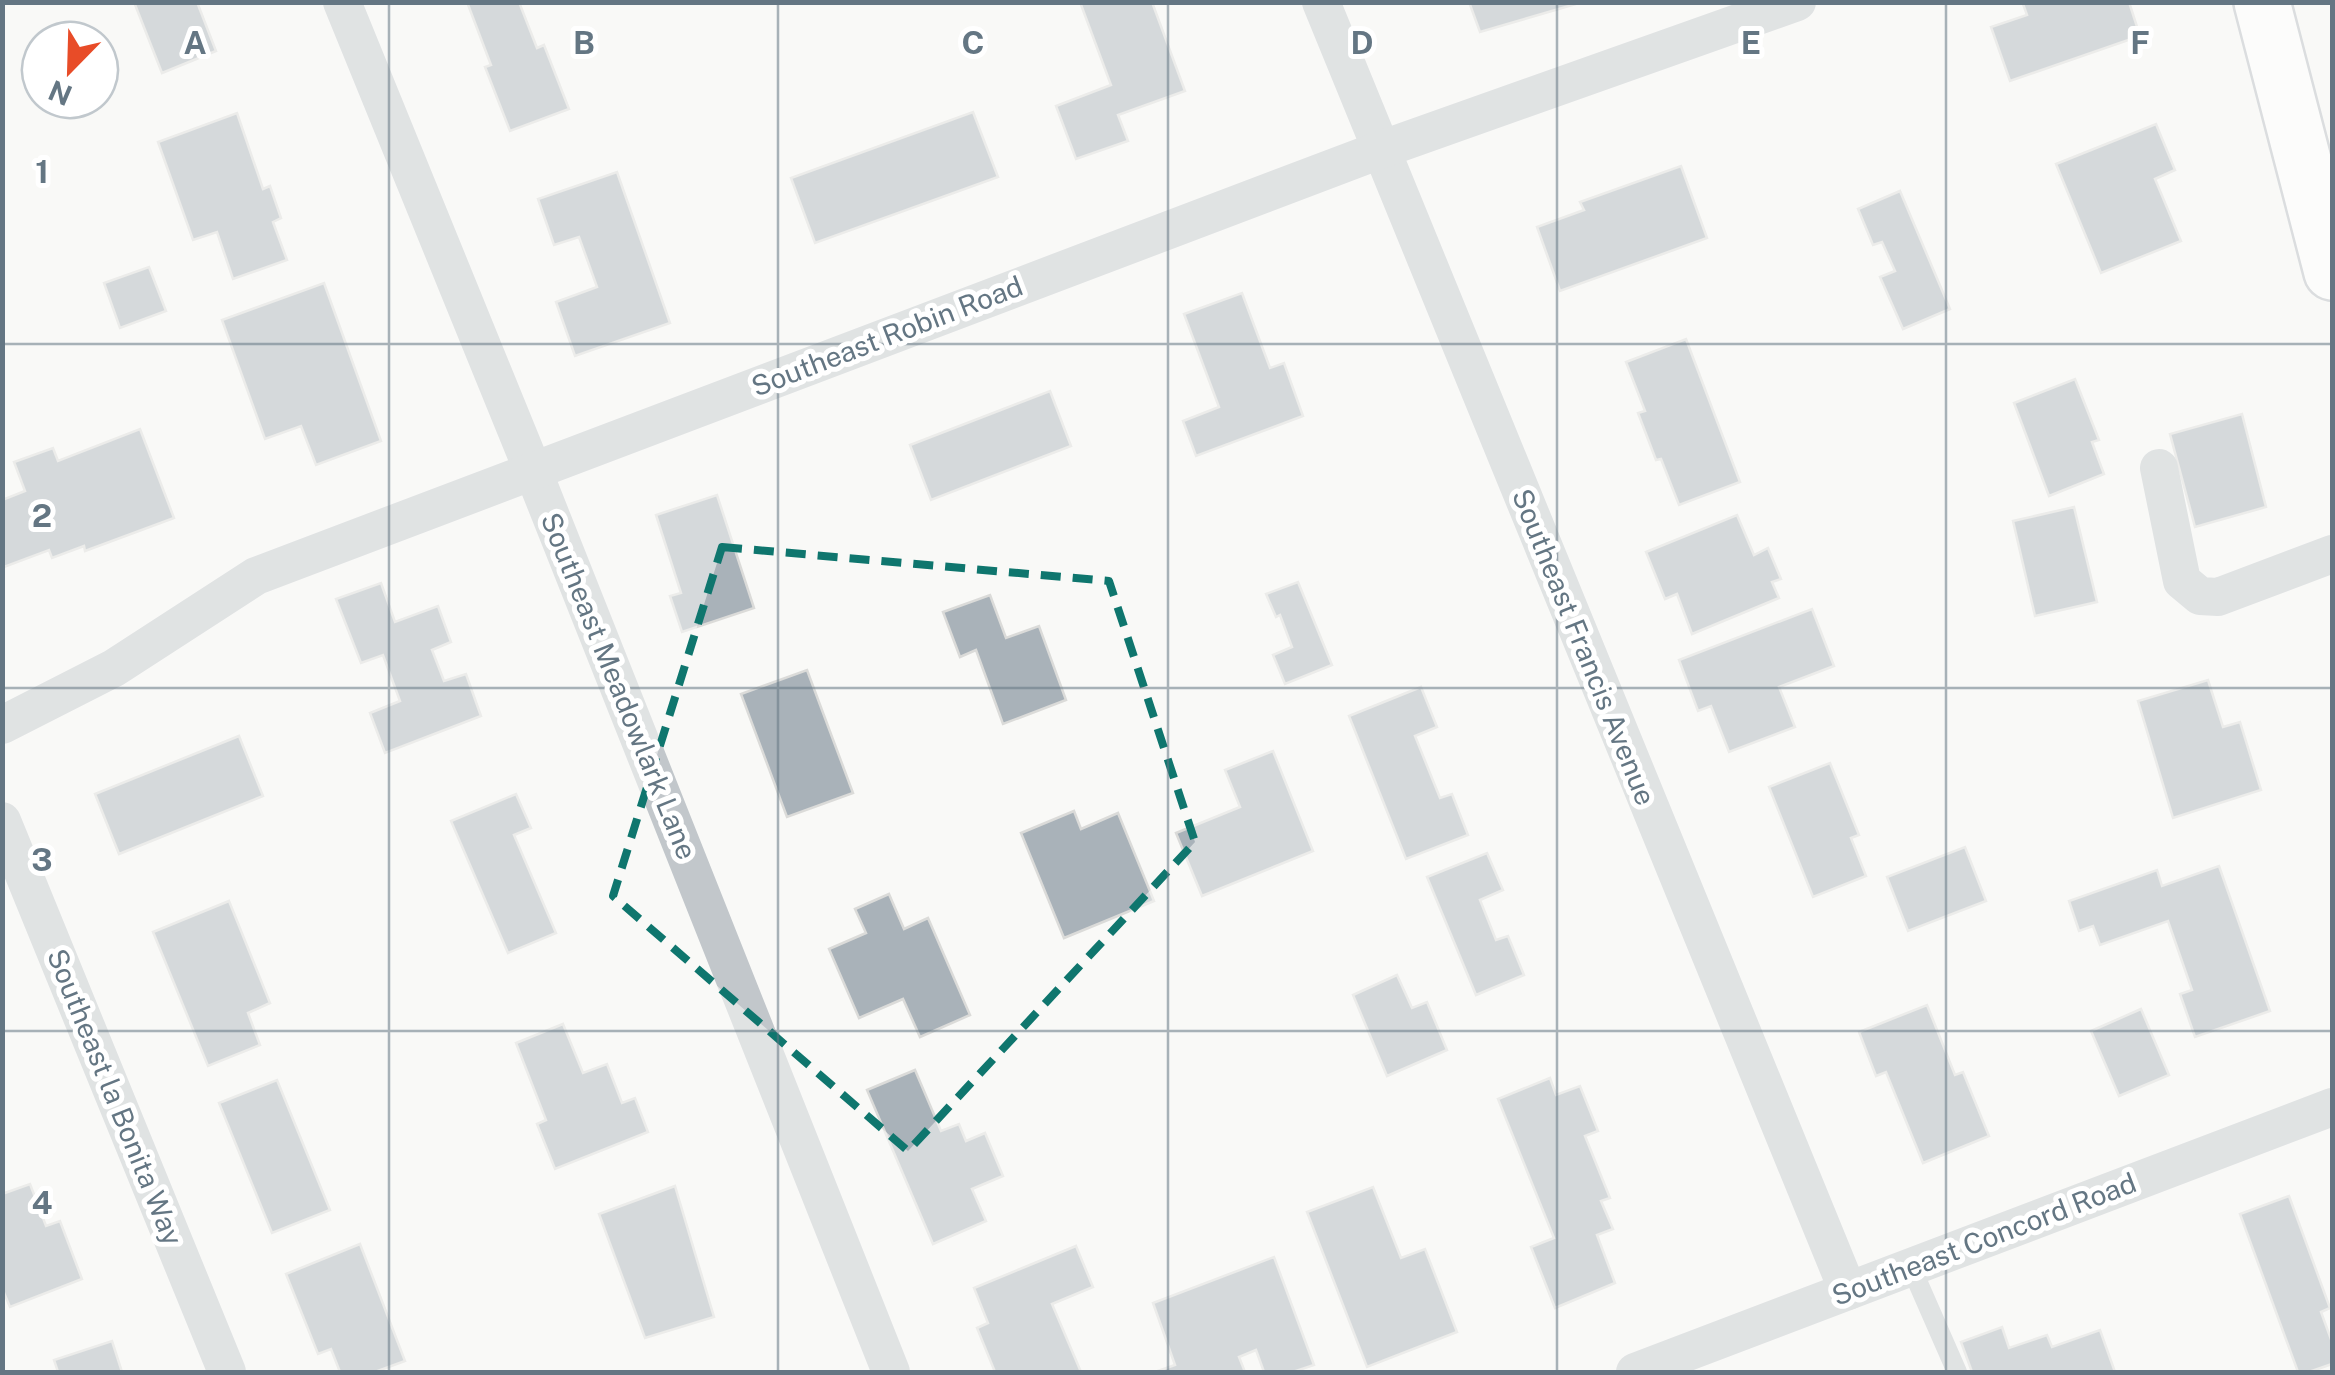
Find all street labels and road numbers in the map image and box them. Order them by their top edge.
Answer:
street label: Southeast Robin Road [747,269,1027,403]
street label: Southeast Francis Avenue [1506,484,1663,810]
street label: Southeast Meadowlark Lane [535,508,704,864]
street label: Southeast la Bonita Way [41,944,190,1250]
street label: Southeast Concord Road [1827,1165,2141,1312]

